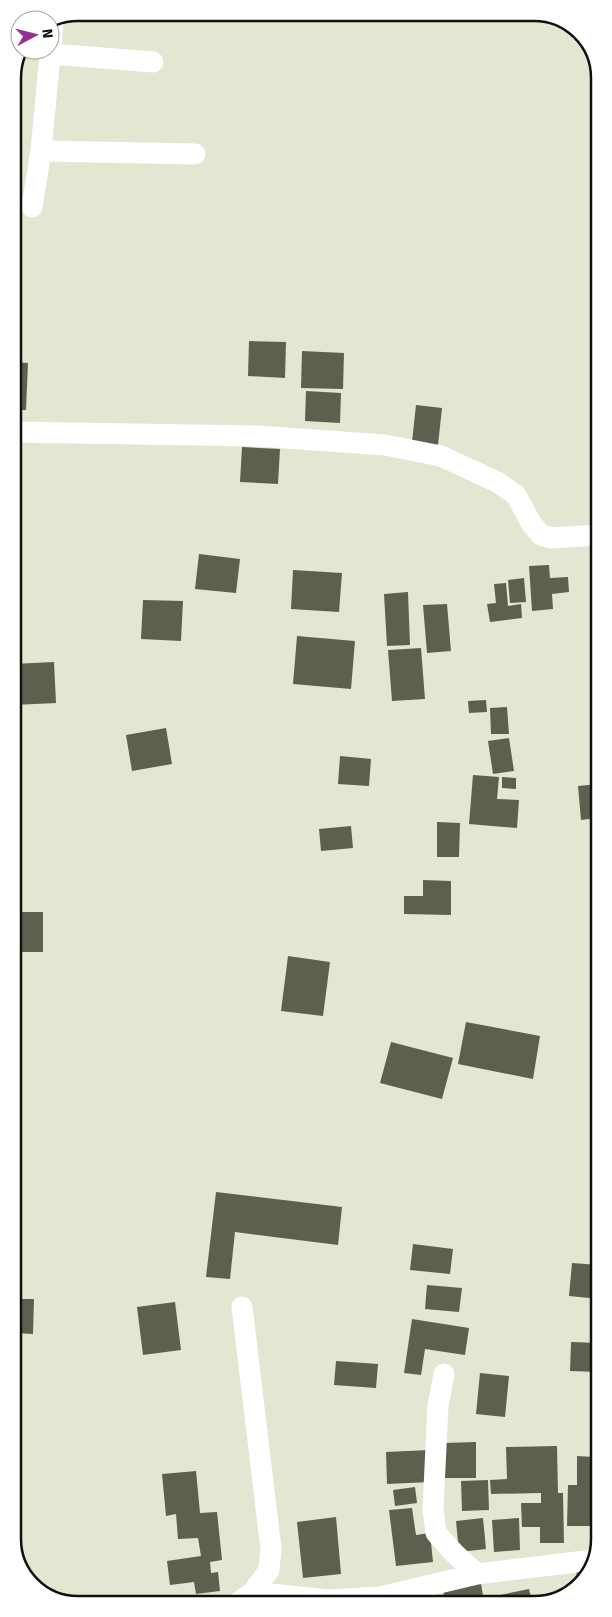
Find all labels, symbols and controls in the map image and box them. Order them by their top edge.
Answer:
north arrow [10,10,60,60]
text: N [38,28,56,39]

